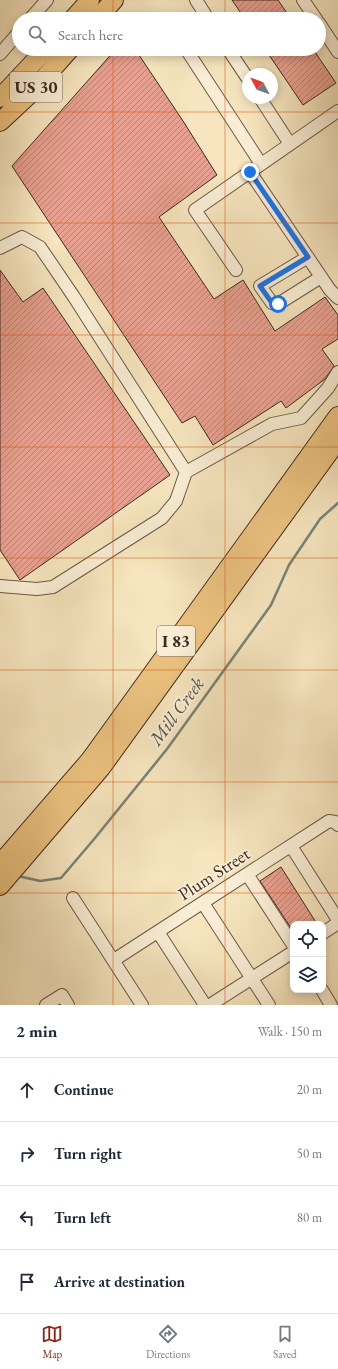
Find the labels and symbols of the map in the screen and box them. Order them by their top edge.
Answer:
north arrow [242,68,278,104]
road number: US 30 [10,72,62,102]
route end [241,163,259,181]
route start [269,295,287,313]
road number: I 83 [157,626,195,656]
water label: Mill Creek [143,672,210,751]
street label: Plum Street [174,842,254,905]

